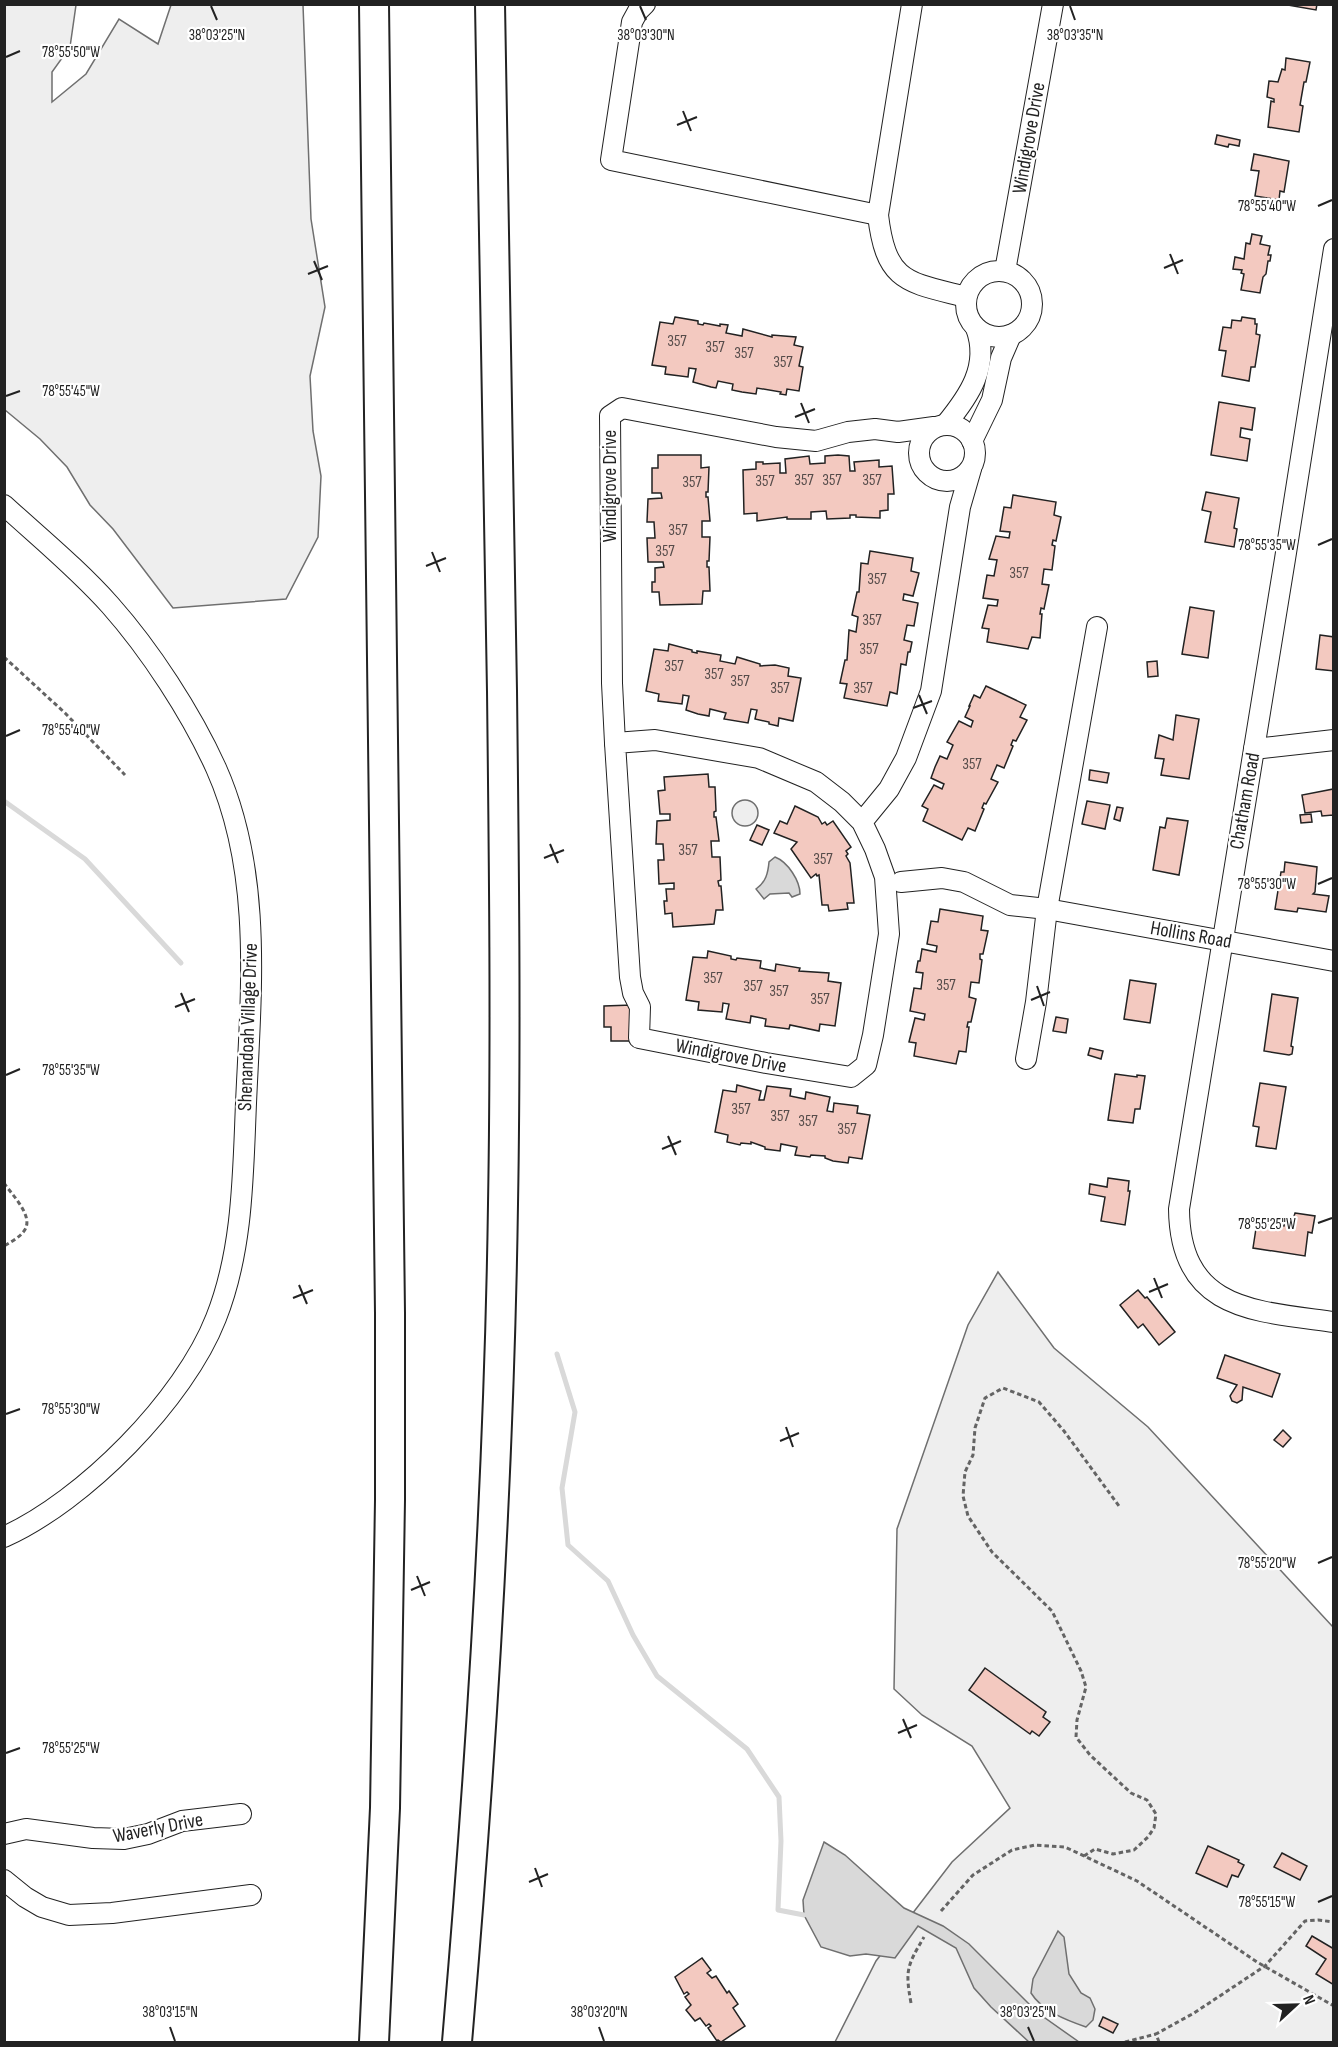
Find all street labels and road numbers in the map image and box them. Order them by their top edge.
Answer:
street label: Windigrove Drive [1007,80,1051,196]
street label: Windigrove Drive [598,430,622,542]
street label: Chatham Road [1225,751,1265,851]
street label: Hollins Road [1148,916,1234,954]
street label: Shenandoah Village Drive [233,943,263,1111]
street label: Windigrove Drive [673,1033,789,1079]
street label: Waverly Drive [111,1808,205,1848]

